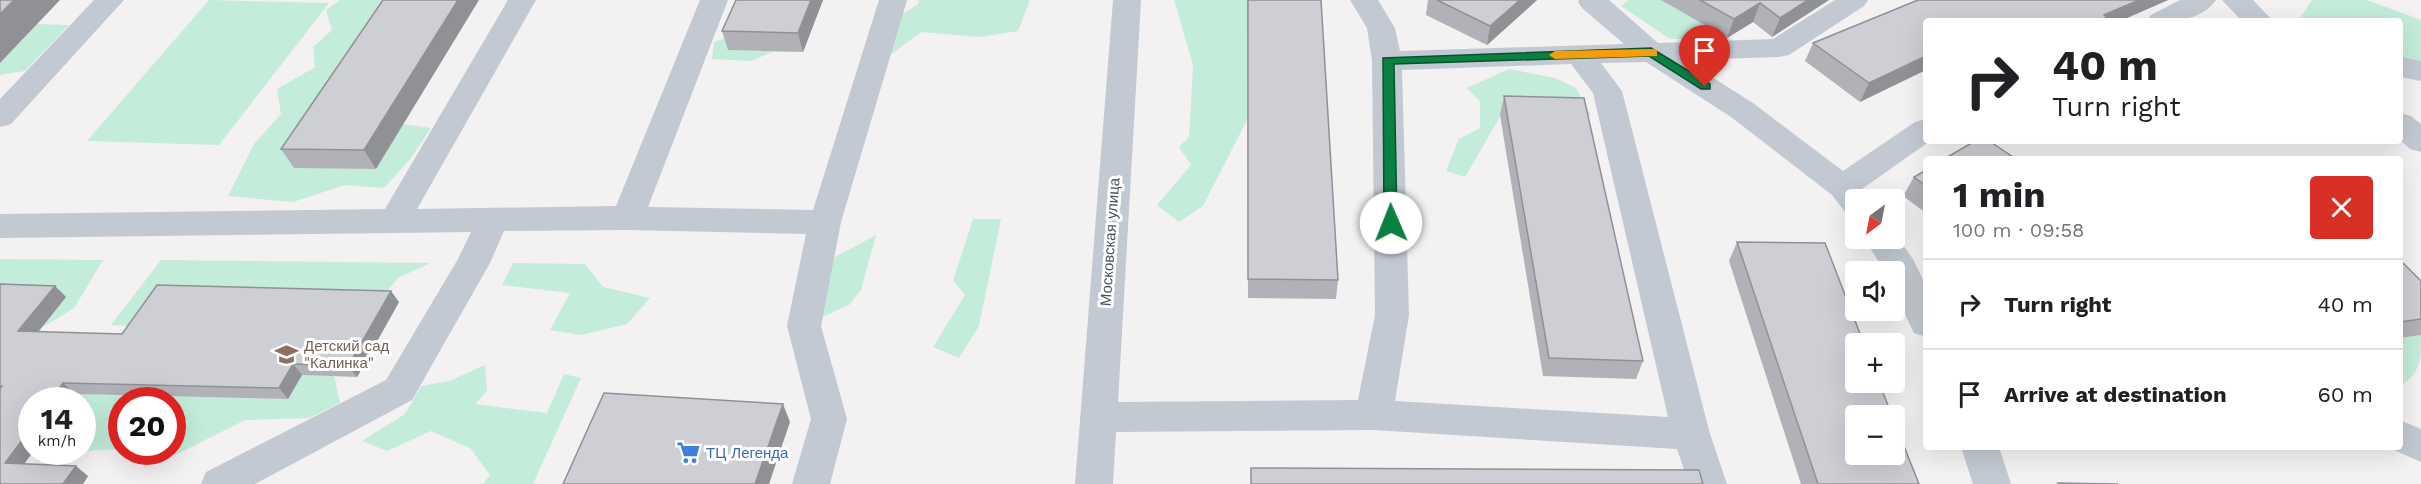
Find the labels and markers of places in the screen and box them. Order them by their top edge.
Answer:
pin [1679,25,1730,87]
place label: Детский сад "Калинка" [304,337,389,372]
school or university icon: Детский сад "Калинка" [273,342,299,368]
supermarket icon: ТЦ Легенда [675,440,701,466]
place label: ТЦ Легенда [706,444,789,462]

